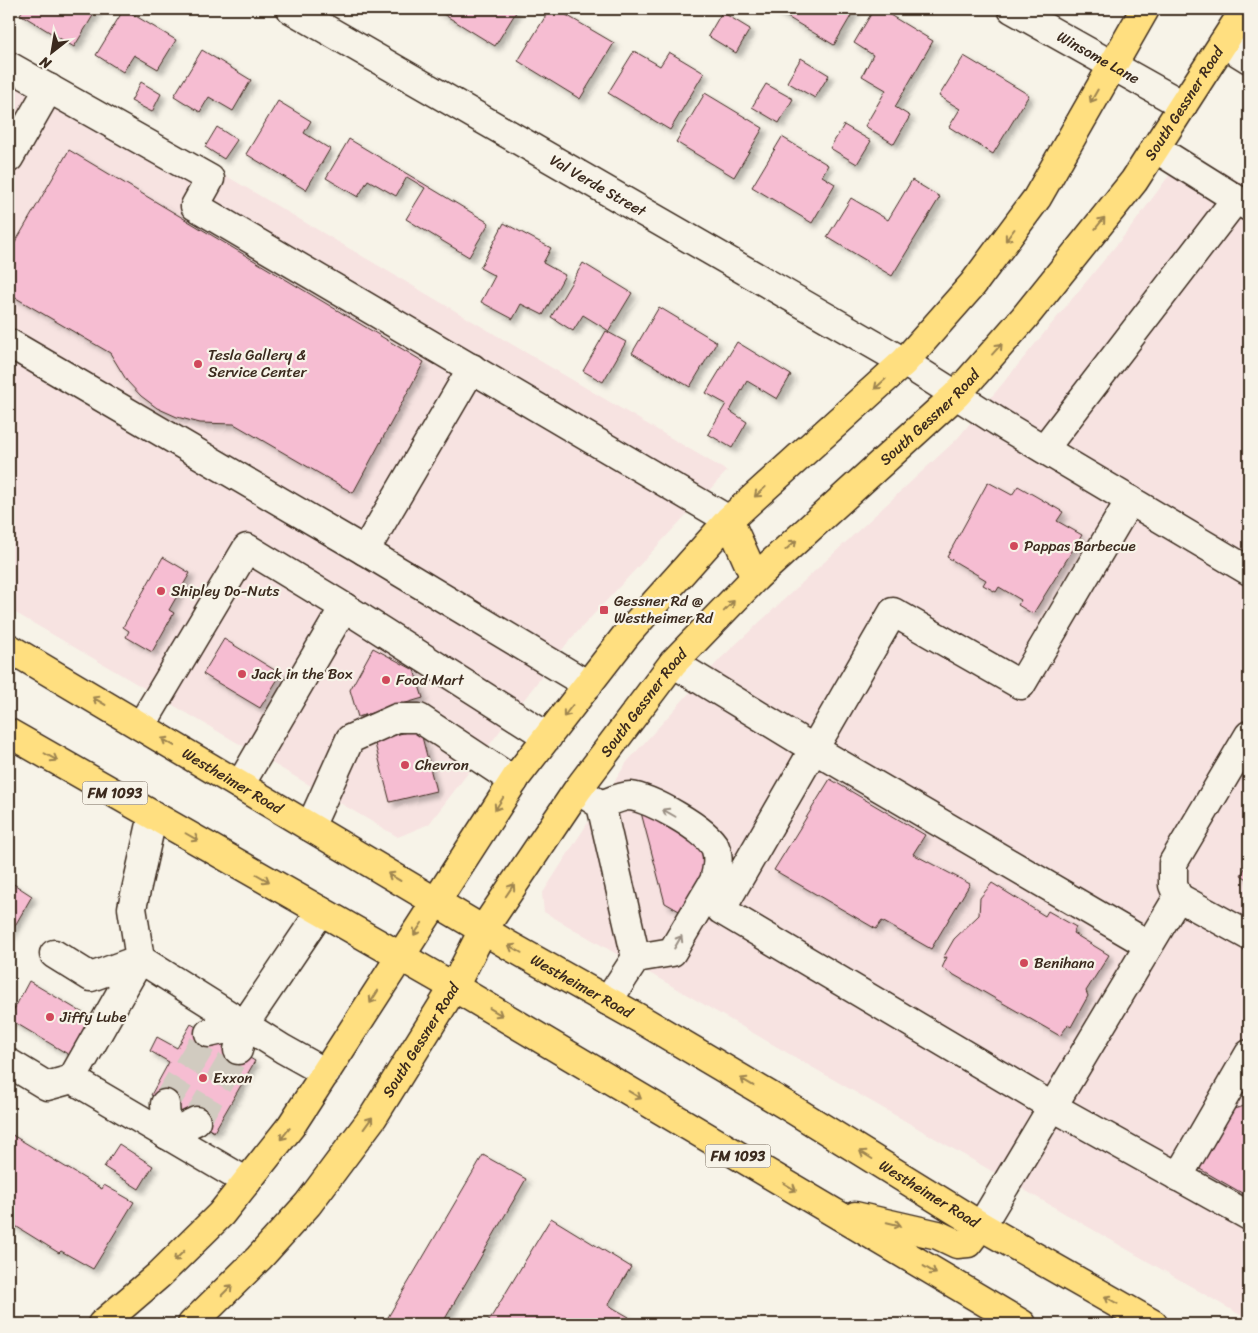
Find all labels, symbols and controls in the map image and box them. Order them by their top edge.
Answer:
street label: Winsome Lane [1052,24,1145,91]
north arrow [28,28,78,78]
street label: South Gessner Road [1137,41,1231,166]
text: N [35,49,57,76]
one-way arrow [1089,89,1099,103]
street label: Val Verde Street [545,148,652,224]
one-way arrow [1095,216,1105,230]
one-way arrow [1004,228,1015,241]
place label: Tesla Gallery & Service Center [208,342,307,385]
one-way arrow [991,342,1003,355]
marker: Tesla Gallery & Service Center [192,358,204,370]
street label: South Gessner Road [873,362,987,472]
one-way arrow [874,378,887,389]
one-way arrow [753,486,766,498]
place label: Pappas Barbecue [1024,533,1136,559]
one-way arrow [785,540,798,551]
marker: Pappas Barbecue [1008,540,1020,552]
place label: Shipley Do-Nuts [171,578,280,604]
marker: Shipley Do-Nuts [155,585,167,597]
place label: Gessner Rd @ Westheimer Rd [614,588,714,631]
one-way arrow [723,599,735,612]
marker: Gessner Rd @ Westheimer Rd [598,604,610,616]
street label: South Gessner Road [593,642,694,763]
place label: Jack in the Box [251,661,353,687]
place label: Food Mart [396,667,465,693]
marker: Jack in the Box [236,668,248,680]
marker: Food Mart [380,674,392,686]
one-way arrow [93,696,107,706]
one-way arrow [563,704,573,718]
one-way arrow [160,737,175,747]
street label: Westheimer Road [177,741,289,822]
one-way arrow [43,752,58,762]
place label: Chevron [415,752,469,778]
marker: Chevron [399,759,411,771]
road number: FM 1093 [82,781,148,804]
one-way arrow [494,797,504,811]
one-way arrow [662,808,677,818]
one-way arrow [185,833,199,843]
one-way arrow [388,872,402,882]
one-way arrow [255,873,269,883]
one-way arrow [506,883,516,897]
one-way arrow [413,922,423,936]
one-way arrow [673,935,683,949]
one-way arrow [508,944,523,953]
street label: Westheimer Road [526,947,639,1026]
place label: Benihana [1034,950,1095,976]
marker: Benihana [1018,957,1030,969]
street label: South Gessner Road [375,977,467,1103]
one-way arrow [368,990,378,1004]
place label: Jiffy Lube [59,1004,126,1030]
one-way arrow [488,1007,503,1017]
marker: Jiffy Lube [44,1011,56,1023]
place label: Exxon [213,1065,252,1091]
marker: Exxon [197,1072,209,1084]
one-way arrow [741,1077,755,1087]
one-way arrow [628,1090,642,1100]
one-way arrow [363,1117,374,1130]
one-way arrow [280,1127,291,1140]
road number: FM 1093 [706,1144,770,1168]
one-way arrow [860,1149,874,1159]
street label: Westheimer Road [874,1153,985,1236]
one-way arrow [783,1182,797,1192]
one-way arrow [885,1220,901,1230]
one-way arrow [173,1250,185,1262]
one-way arrow [922,1265,936,1275]
one-way arrow [220,1284,233,1296]
one-way arrow [1104,1295,1119,1305]

